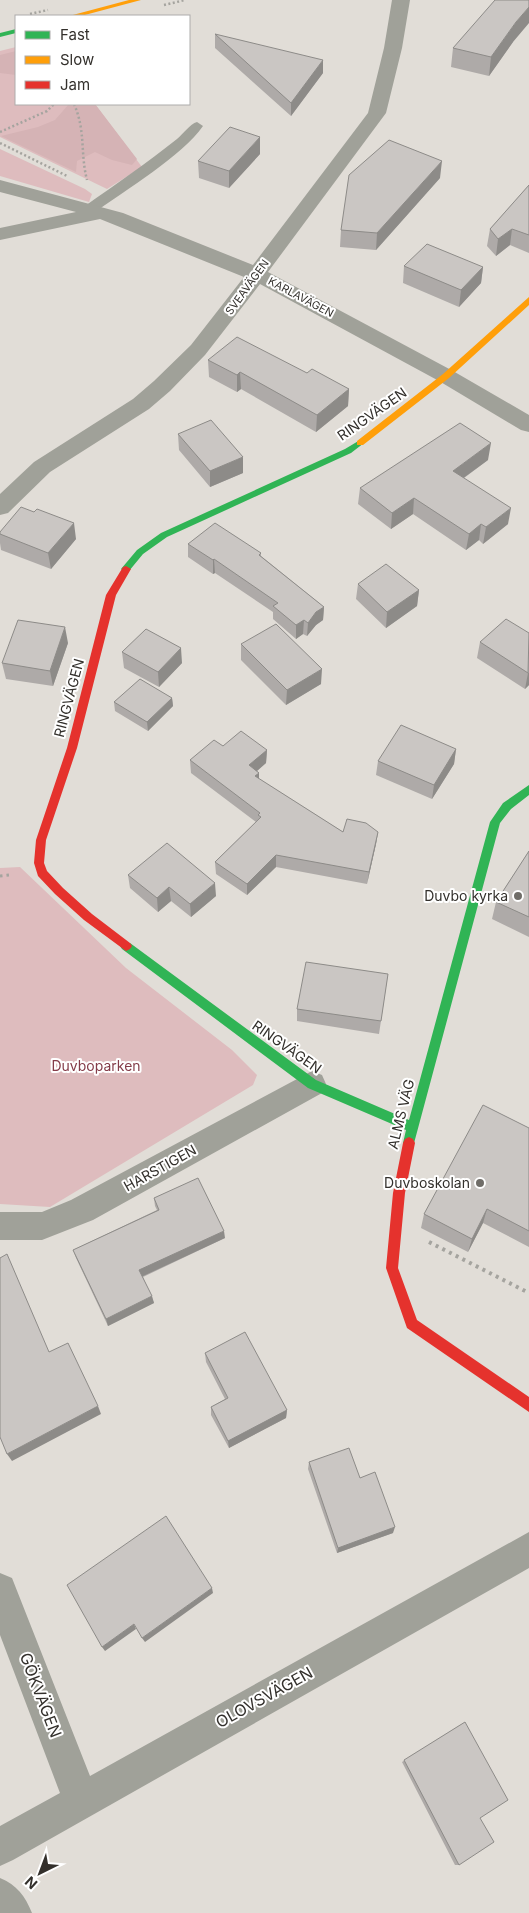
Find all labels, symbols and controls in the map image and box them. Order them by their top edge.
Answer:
legend [15,15,190,105]
text: Fast [60,25,90,44]
text: Slow [60,50,94,69]
text: Jam [60,75,90,94]
street label: SVEAVÄGEN [222,256,272,318]
street label: KARLAVÄGEN [266,274,336,320]
street label: RINGVÄGEN [334,383,410,444]
street label: RINGVÄGEN [50,657,87,739]
place label: Duvbo kyrka [424,887,508,904]
marker: Duvbo kyrka [512,890,524,902]
street label: RINGVÄGEN [249,1016,325,1077]
park label: Duvboparken [51,1057,141,1074]
street label: ALMS VÄG [384,1077,417,1151]
street label: HARSTIGEN [121,1141,199,1194]
place label: Duvboskolan [384,1174,470,1191]
marker: Duvboskolan [474,1177,486,1189]
street label: GÖKVÄGEN [16,1650,66,1740]
street label: OLOVSVÄGEN [212,1662,316,1732]
north arrow [15,1848,65,1898]
text: N [21,1873,41,1893]

